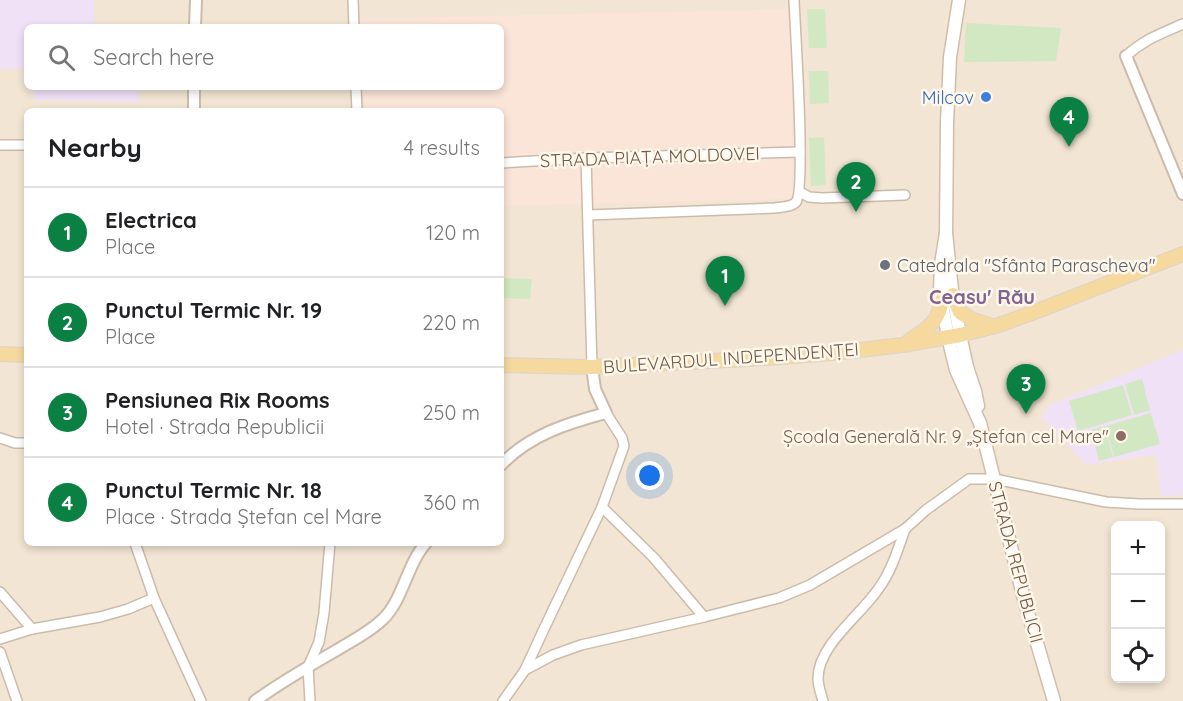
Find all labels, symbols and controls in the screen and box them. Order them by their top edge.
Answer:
search box [24,24,504,90]
icon: search [45,41,78,74]
text: Search here [93,43,214,71]
place label: Milcov [922,86,974,109]
marker: Milcov [979,90,993,104]
pin: 4 [1050,98,1088,147]
text: Nearby [48,131,142,164]
text: 4 results [404,135,480,160]
street label: STRADA PIAȚA MOLDOVEI [540,142,760,172]
pin: 2 [836,162,876,212]
text: Electrica [105,206,197,234]
text: 1 [64,220,71,245]
text: 120 m [426,220,480,245]
text: Place [105,234,155,259]
place label: Catedrala "Sfânta Parascheva" [897,254,1156,277]
pin: 1 [706,256,744,306]
marker: Catedrala "Sfânta Parascheva" [878,258,892,272]
district label: Ceasu' Rău [929,284,1035,309]
text: Punctul Termic Nr. 19 [105,296,322,324]
text: 2 [62,310,73,335]
text: 220 m [422,310,480,335]
text: Place [105,324,155,349]
street label: BULEVARDUL INDEPENDENȚEI [602,338,860,378]
pin: 3 [1006,364,1046,414]
text: Pensiunea Rix Rooms [105,386,330,414]
text: 3 [62,400,73,425]
text: 250 m [422,400,480,425]
text: Hotel · Strada Republicii [105,414,324,439]
place label: Școala Generală Nr. 9 „Ștefan cel Mare" [783,425,1109,448]
marker: Școala Generală Nr. 9 „Ștefan cel Mare" [1114,429,1128,443]
your location [635,461,664,490]
text: Punctul Termic Nr. 18 [105,476,322,504]
street label: STRADA REPUBLICII [983,479,1049,645]
text: 4 [62,490,73,515]
text: 360 m [423,490,480,515]
text: Place · Strada Ștefan cel Mare [105,504,382,529]
map controls [1111,521,1165,683]
button: + [1111,521,1165,575]
button: − [1111,575,1165,629]
button: locate [1111,629,1165,683]

